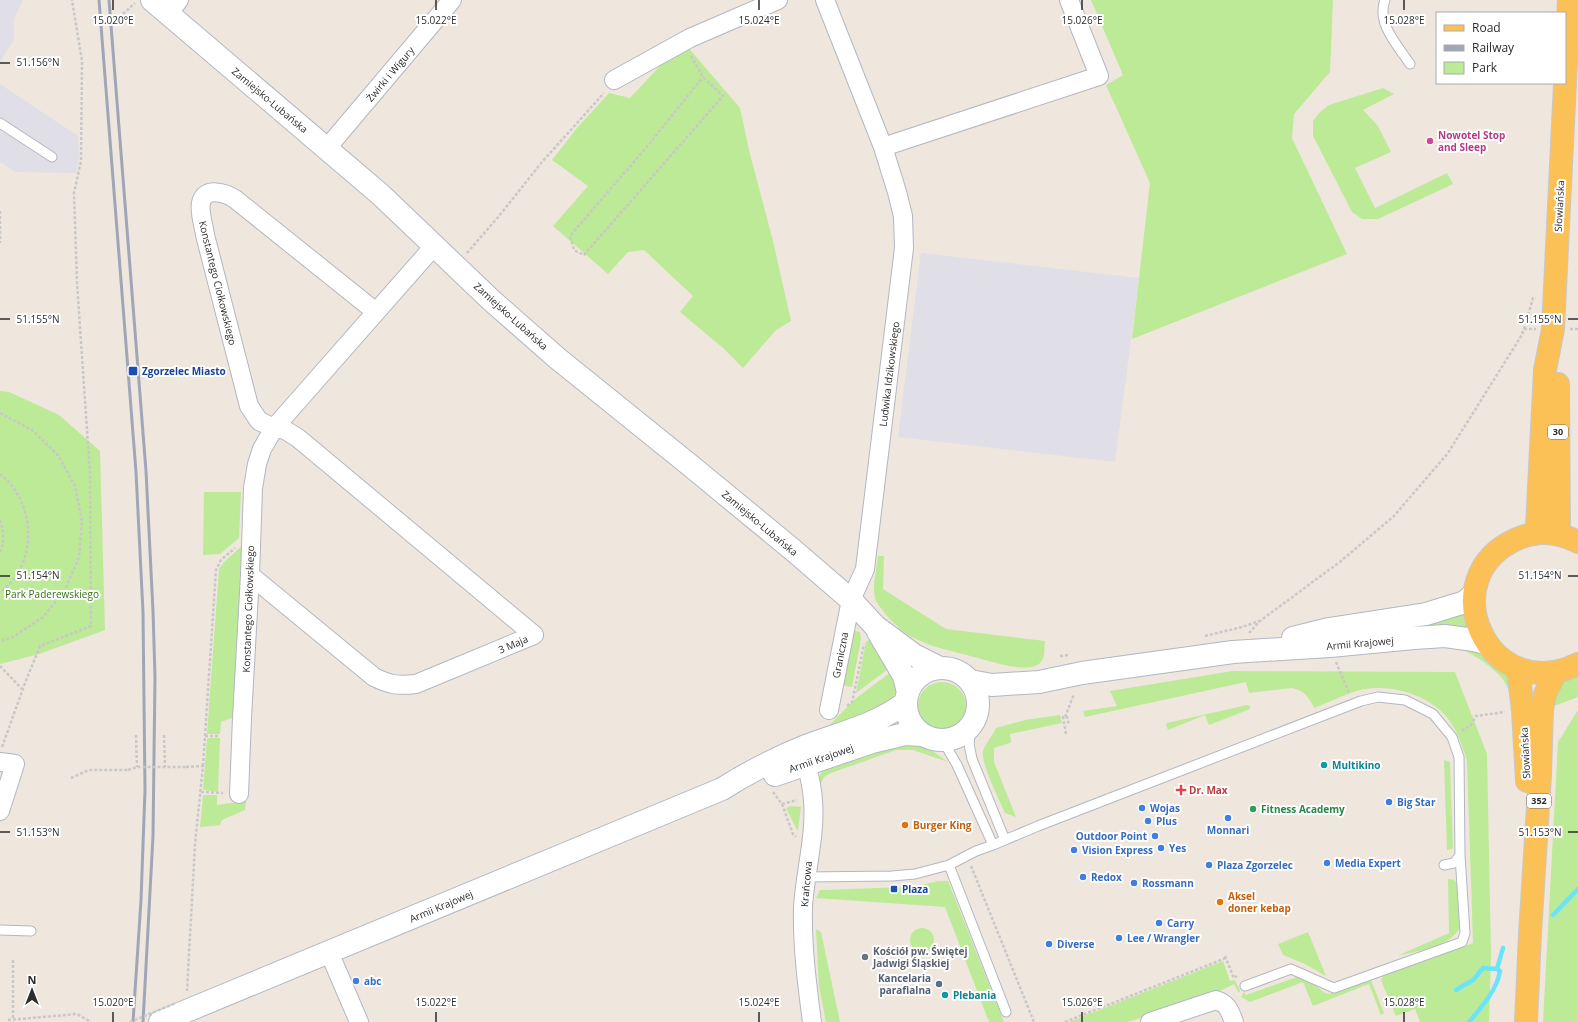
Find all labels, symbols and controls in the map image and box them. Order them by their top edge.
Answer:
legend [1436,12,1566,84]
text: 15.020°E [92,13,134,27]
text: 15.022°E [415,13,457,27]
text: 15.024°E [738,13,780,27]
text: 15.026°E [1061,13,1103,27]
text: 15.028°E [1383,13,1425,27]
text: Road [1472,19,1501,36]
text: Railway [1472,39,1515,56]
street label: Żwirki i Wigury [363,43,418,105]
text: 51.156°N [16,55,60,69]
text: Park [1472,59,1498,76]
street label: Zamiejsko-Lubańska [229,64,311,136]
place label: Nowotel Stop and Sleep [1438,128,1505,154]
marker: Nowotel Stop and Sleep [1425,136,1435,146]
street label: Słowiańska [1551,180,1567,232]
street label: Konstantego Ciołkowskiego [196,219,240,347]
street label: Zamiejsko-Lubańska [471,279,551,353]
text: 51.155°N [16,312,60,326]
text: 51.155°N [1518,312,1562,326]
street label: Ludwika Idzikowskiego [876,321,902,427]
place label: Zgorzelec Miasto [142,364,226,378]
marker: Zgorzelec Miasto [127,365,139,377]
road number: 30 [1548,425,1568,439]
street label: Zamiejsko-Lubańska [719,487,801,559]
street label: Konstantego Ciołkowskiego [239,545,257,673]
text: 51.154°N [16,568,60,582]
text: 51.154°N [1518,568,1562,582]
park label: Park Paderewskiego [5,587,99,601]
street label: Graniczna [829,631,851,679]
street label: 3 Maja [496,632,530,656]
street label: Armii Krajowej [1326,633,1394,653]
street label: Słowiańska [1517,727,1533,779]
street label: Armii Krajowej [787,740,855,776]
place label: Multikino [1332,758,1380,772]
marker: Multikino [1319,760,1329,770]
place label: Dr. Max [1189,783,1228,797]
marker: Dr. Max [1176,785,1186,795]
road number: 352 [1527,794,1551,808]
place label: Big Star [1397,795,1436,809]
marker: Big Star [1384,797,1394,807]
place label: Wojas [1150,801,1180,815]
place label: Fitness Academy [1261,802,1345,816]
marker: Wojas [1137,803,1147,813]
marker: Fitness Academy [1248,804,1258,814]
marker: Monnari [1223,813,1233,823]
place label: Plus [1156,814,1177,828]
marker: Plus [1143,816,1153,826]
place label: Burger King [913,818,972,832]
marker: Burger King [900,820,910,830]
place label: Monnari [1207,823,1249,837]
text: 51.153°N [16,825,60,839]
text: 51.153°N [1518,825,1562,839]
place label: Outdoor Point [1076,829,1148,843]
marker: Outdoor Point [1150,831,1160,841]
place label: Yes [1169,841,1186,855]
place label: Vision Express [1082,843,1153,857]
marker: Yes [1156,843,1166,853]
marker: Vision Express [1069,845,1079,855]
place label: Media Expert [1335,856,1402,870]
place label: Plaza Zgorzelec [1217,858,1293,872]
marker: Media Expert [1322,858,1332,868]
street label: Krańcowa [797,860,815,908]
marker: Plaza Zgorzelec [1204,860,1214,870]
place label: Redox [1091,870,1122,884]
marker: Redox [1078,872,1088,882]
place label: Rossmann [1142,876,1194,890]
marker: Rossmann [1129,878,1139,888]
place label: Plaza [902,882,928,896]
marker: Plaza [889,884,899,894]
street label: Armii Krajowej [407,886,475,926]
place label: Aksel doner kebap [1228,889,1291,915]
marker: Aksel doner kebap [1215,897,1225,907]
place label: Carry [1167,916,1194,930]
marker: Carry [1154,918,1164,928]
place label: Lee / Wrangler [1127,931,1200,945]
marker: Lee / Wrangler [1114,933,1124,943]
place label: Diverse [1057,937,1095,951]
marker: Diverse [1044,939,1054,949]
place label: Kościół pw. Świętej Jadwigi Śląskiej [872,944,968,970]
marker: Kościół pw. Świętej Jadwigi Śląskiej [860,952,870,962]
north arrow [12,970,52,1010]
place label: Kancelaria parafialna [878,971,931,997]
text: N [28,972,36,987]
place label: abc [364,974,382,988]
marker: abc [351,976,361,986]
marker: Kancelaria parafialna [934,979,944,989]
place label: Plebania [953,988,996,1002]
marker: Plebania [940,990,950,1000]
text: 15.020°E [92,995,134,1009]
text: 15.022°E [415,995,457,1009]
text: 15.024°E [738,995,780,1009]
text: 15.026°E [1061,995,1103,1009]
text: 15.028°E [1383,995,1425,1009]

